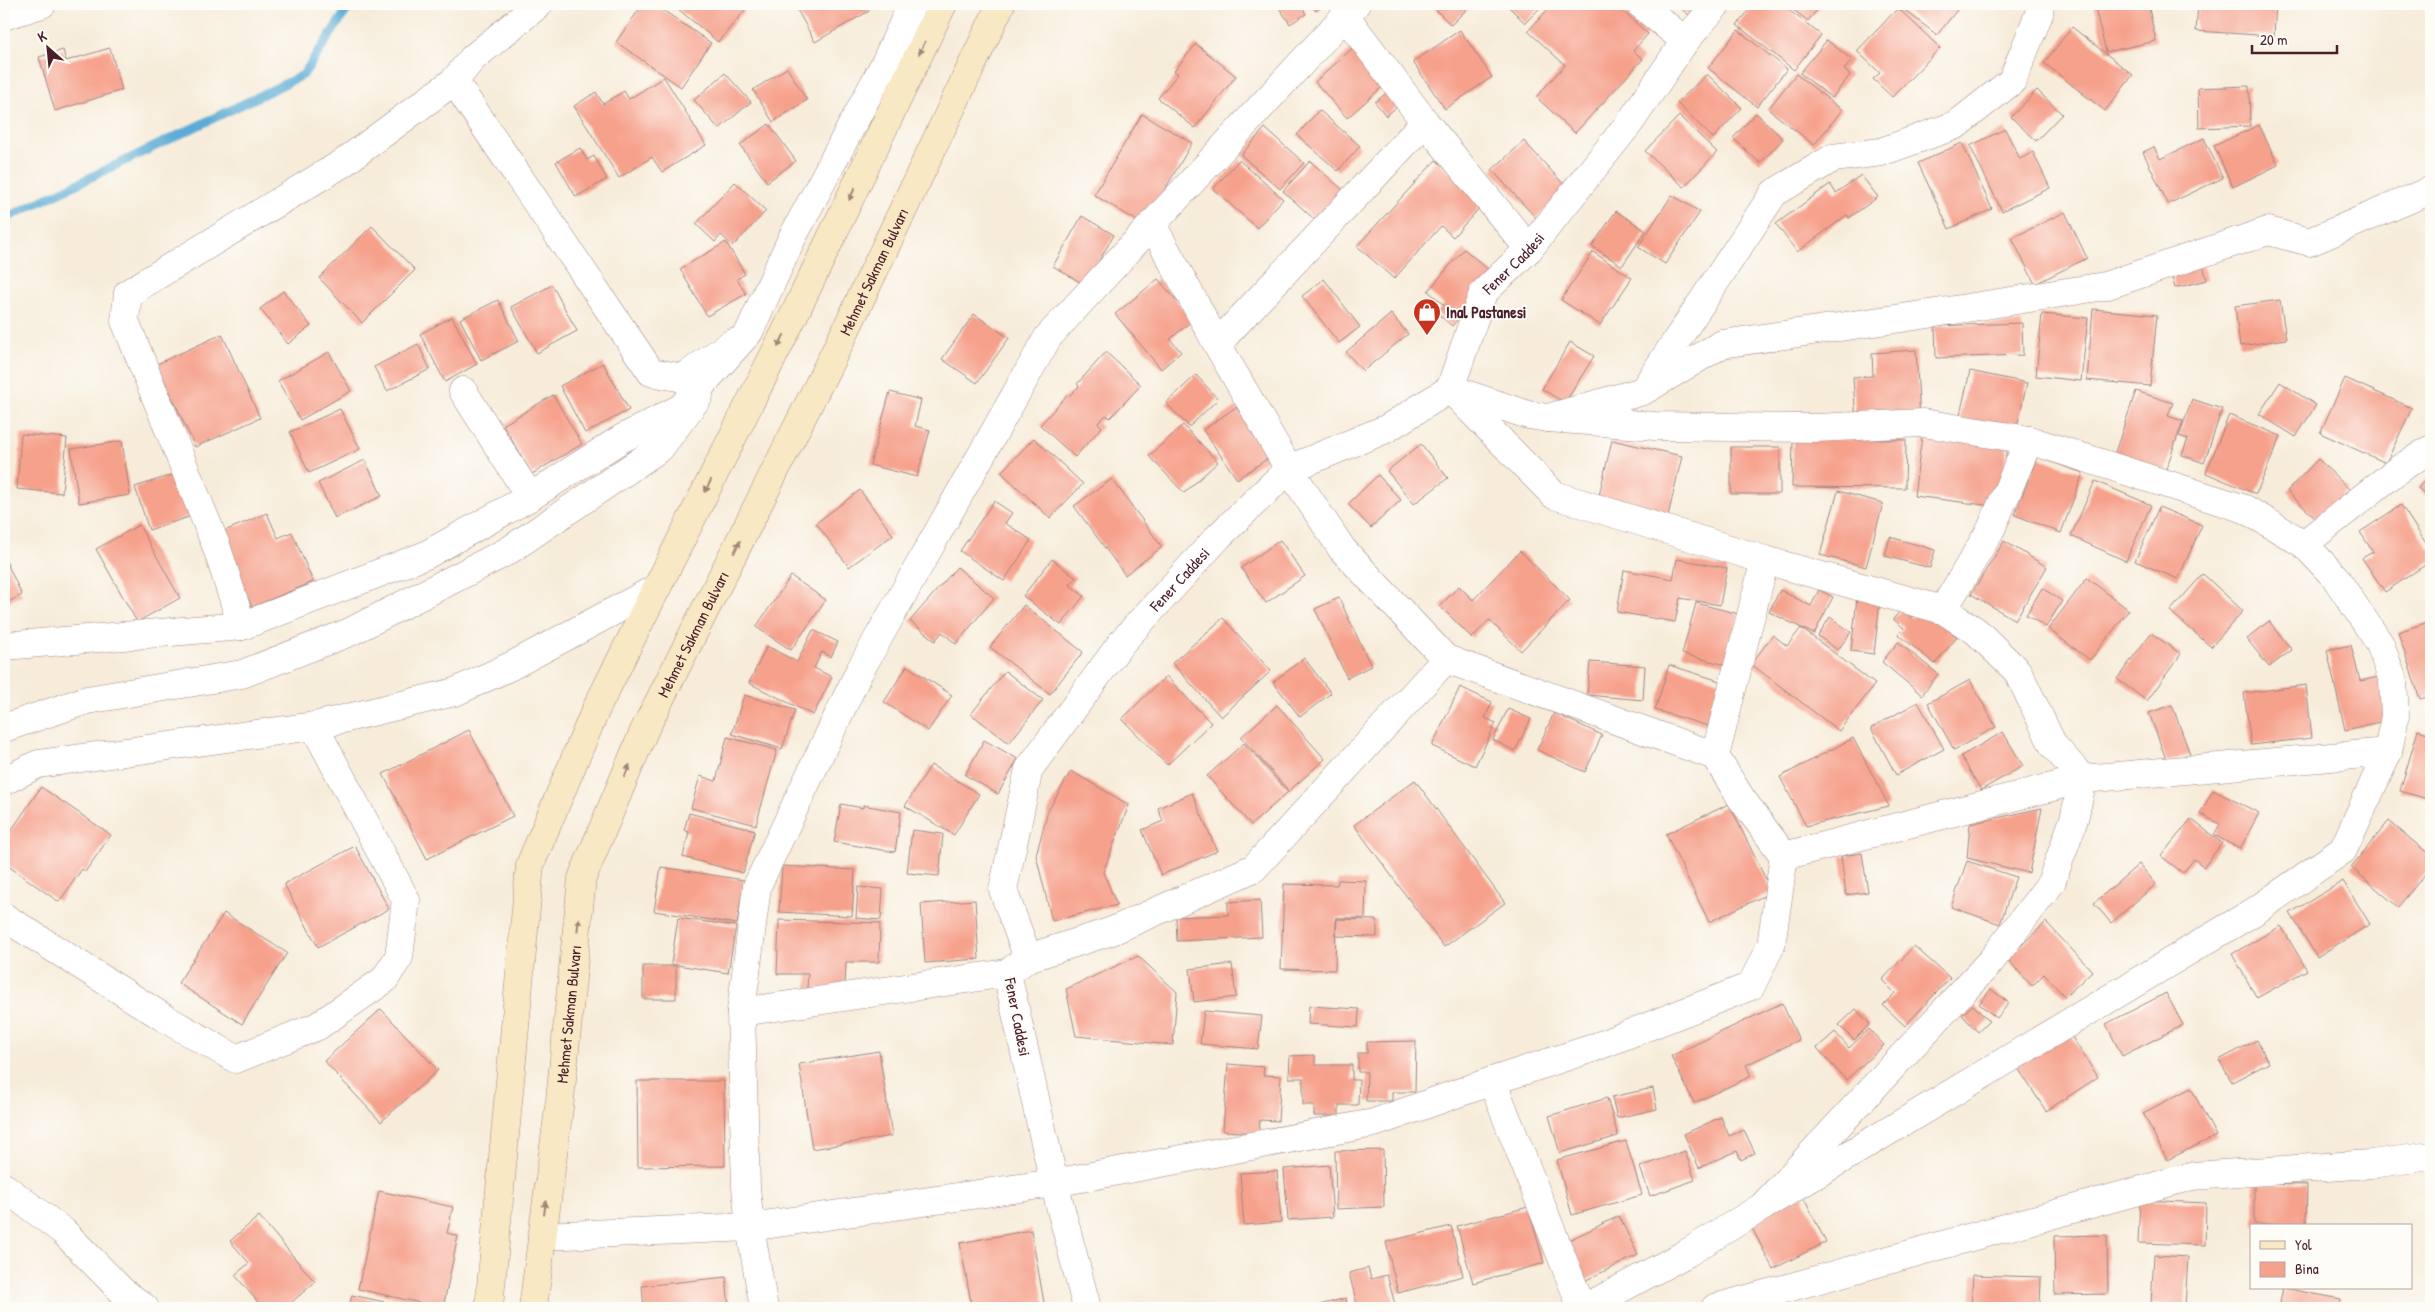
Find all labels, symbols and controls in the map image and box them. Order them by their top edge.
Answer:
north arrow [22,22,72,72]
scale bar [2252,22,2338,54]
text: K [34,26,50,46]
text: 20 m [2260,29,2287,50]
one-way arrow [918,41,926,55]
one-way arrow [848,187,856,202]
street label: Mehmet Sakman Bulvarı [834,204,913,339]
street label: Fener Caddesi [1477,227,1549,300]
shop icon: Inal Pastanesi [1412,297,1442,336]
place label: Inal Pastanesi [1446,301,1526,323]
one-way arrow [777,334,785,348]
one-way arrow [704,479,712,493]
one-way arrow [733,540,741,554]
street label: Fener Caddesi [1144,542,1214,617]
street label: Mehmet Sakman Bulvarı [652,567,734,701]
one-way arrow [623,763,631,778]
one-way arrow [574,916,582,932]
street label: Mehmet Sakman Bulvarı [551,944,586,1084]
street label: Fener Caddesi [999,975,1036,1058]
one-way arrow [542,1199,550,1215]
legend [2250,1224,2412,1290]
text: Yol [2295,1234,2312,1255]
text: Bina [2295,1258,2319,1279]

